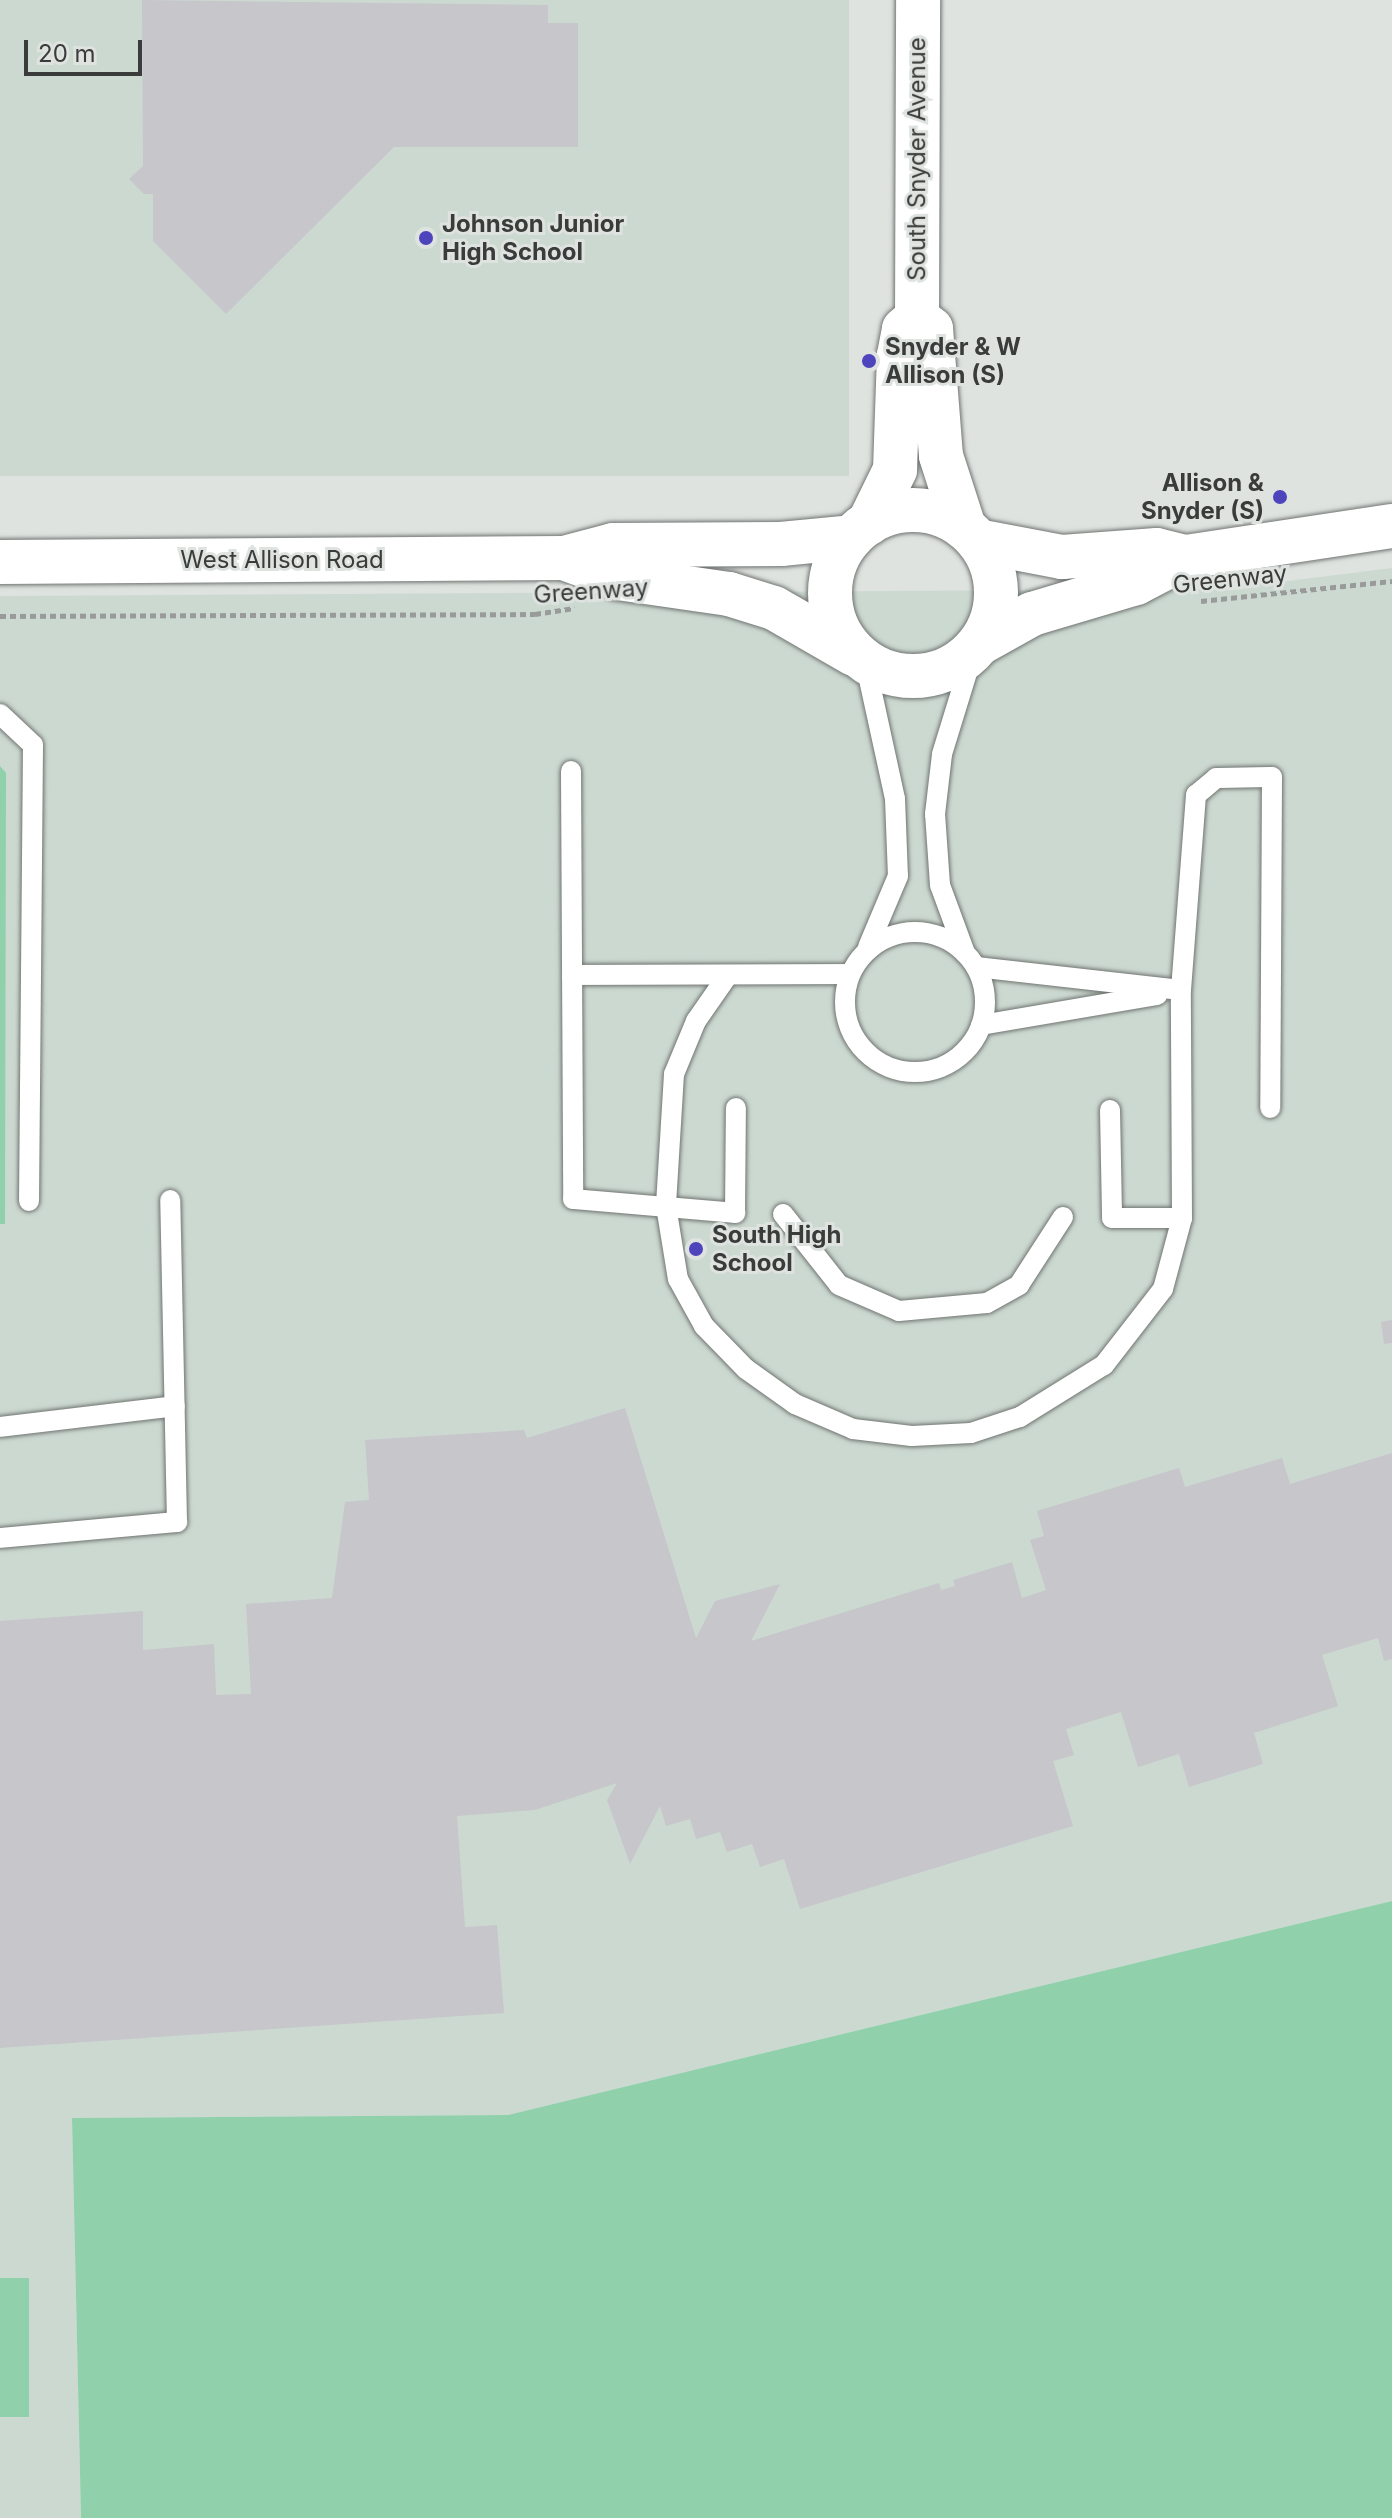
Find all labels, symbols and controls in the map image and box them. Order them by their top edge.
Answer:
scale bar [28,24,146,74]
street label: South Snyder Avenue [903,37,931,281]
text: 20 m [38,39,96,68]
place label: Johnson Junior High School [442,210,624,266]
marker: Johnson Junior High School [417,229,435,247]
place label: Snyder & W Allison (S) [885,333,1021,389]
marker: Snyder & W Allison (S) [860,352,878,370]
place label: Allison & Snyder (S) [1141,469,1264,525]
marker: Allison & Snyder (S) [1271,488,1289,506]
street label: West Allison Road [180,546,384,574]
street label: Greenway [1171,559,1289,599]
street label: Greenway [533,573,649,609]
place label: South High School [712,1221,841,1277]
marker: South High School [687,1240,705,1258]

